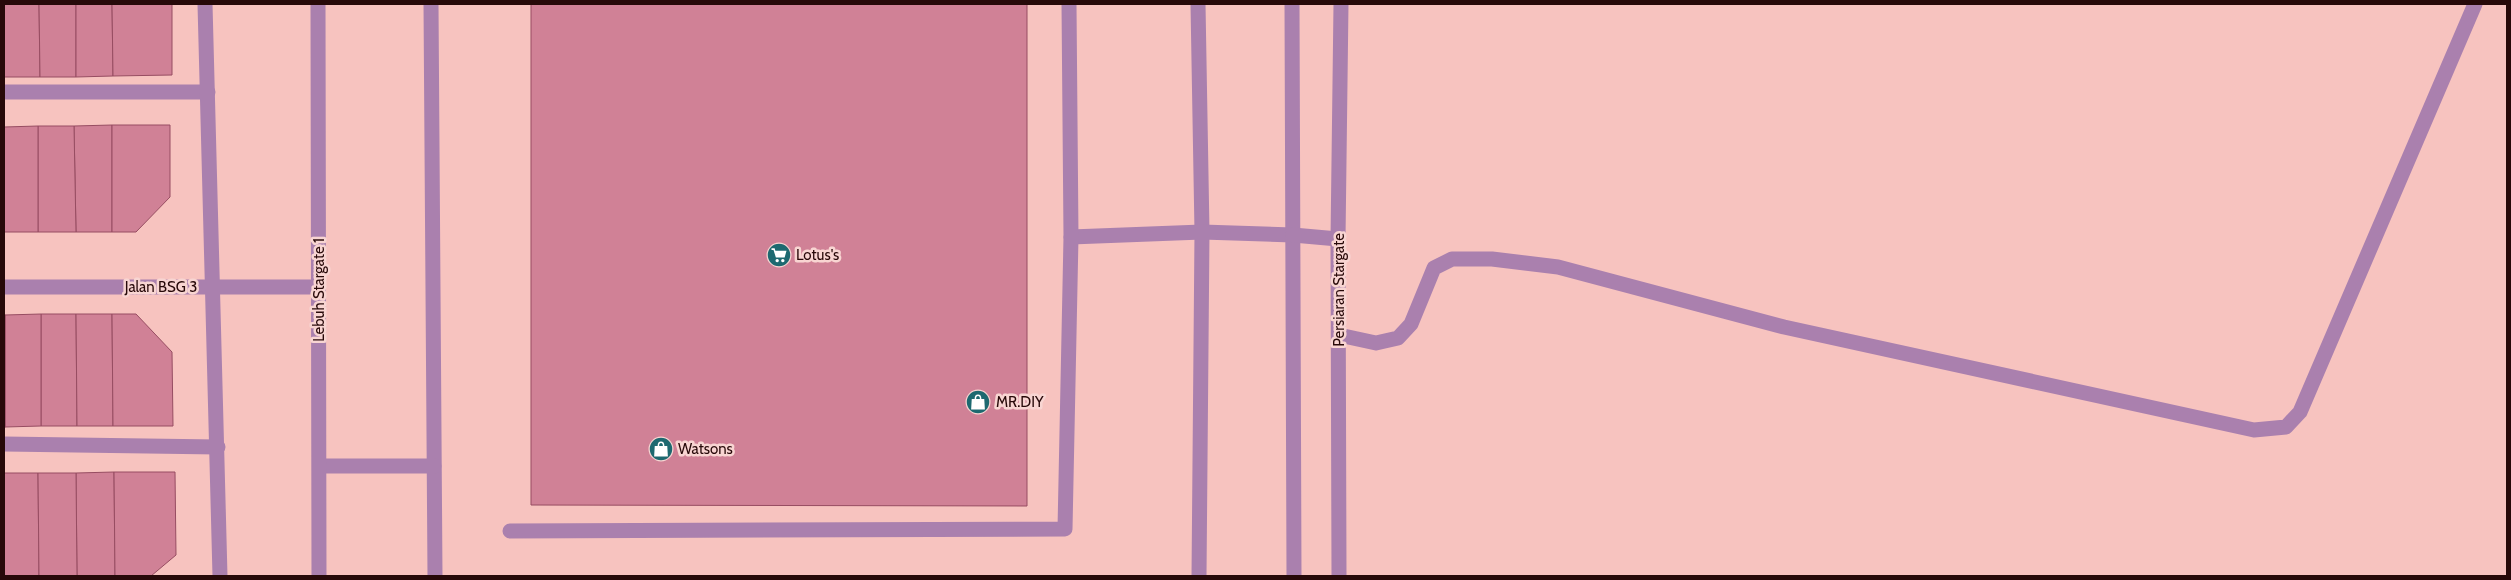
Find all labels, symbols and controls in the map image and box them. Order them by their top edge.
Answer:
street label: Persiaran Stargate [1330,233,1348,347]
street label: Lebuh Stargate 1 [310,238,328,342]
supermarket icon: Lotus's [766,242,792,268]
place label: Lotus's [796,246,839,264]
street label: Jalan BSG 3 [124,278,197,296]
shop icon: MR.DIY [965,389,991,415]
place label: MR.DIY [996,393,1044,411]
shop icon: Watsons [648,436,674,462]
place label: Watsons [678,440,733,458]

